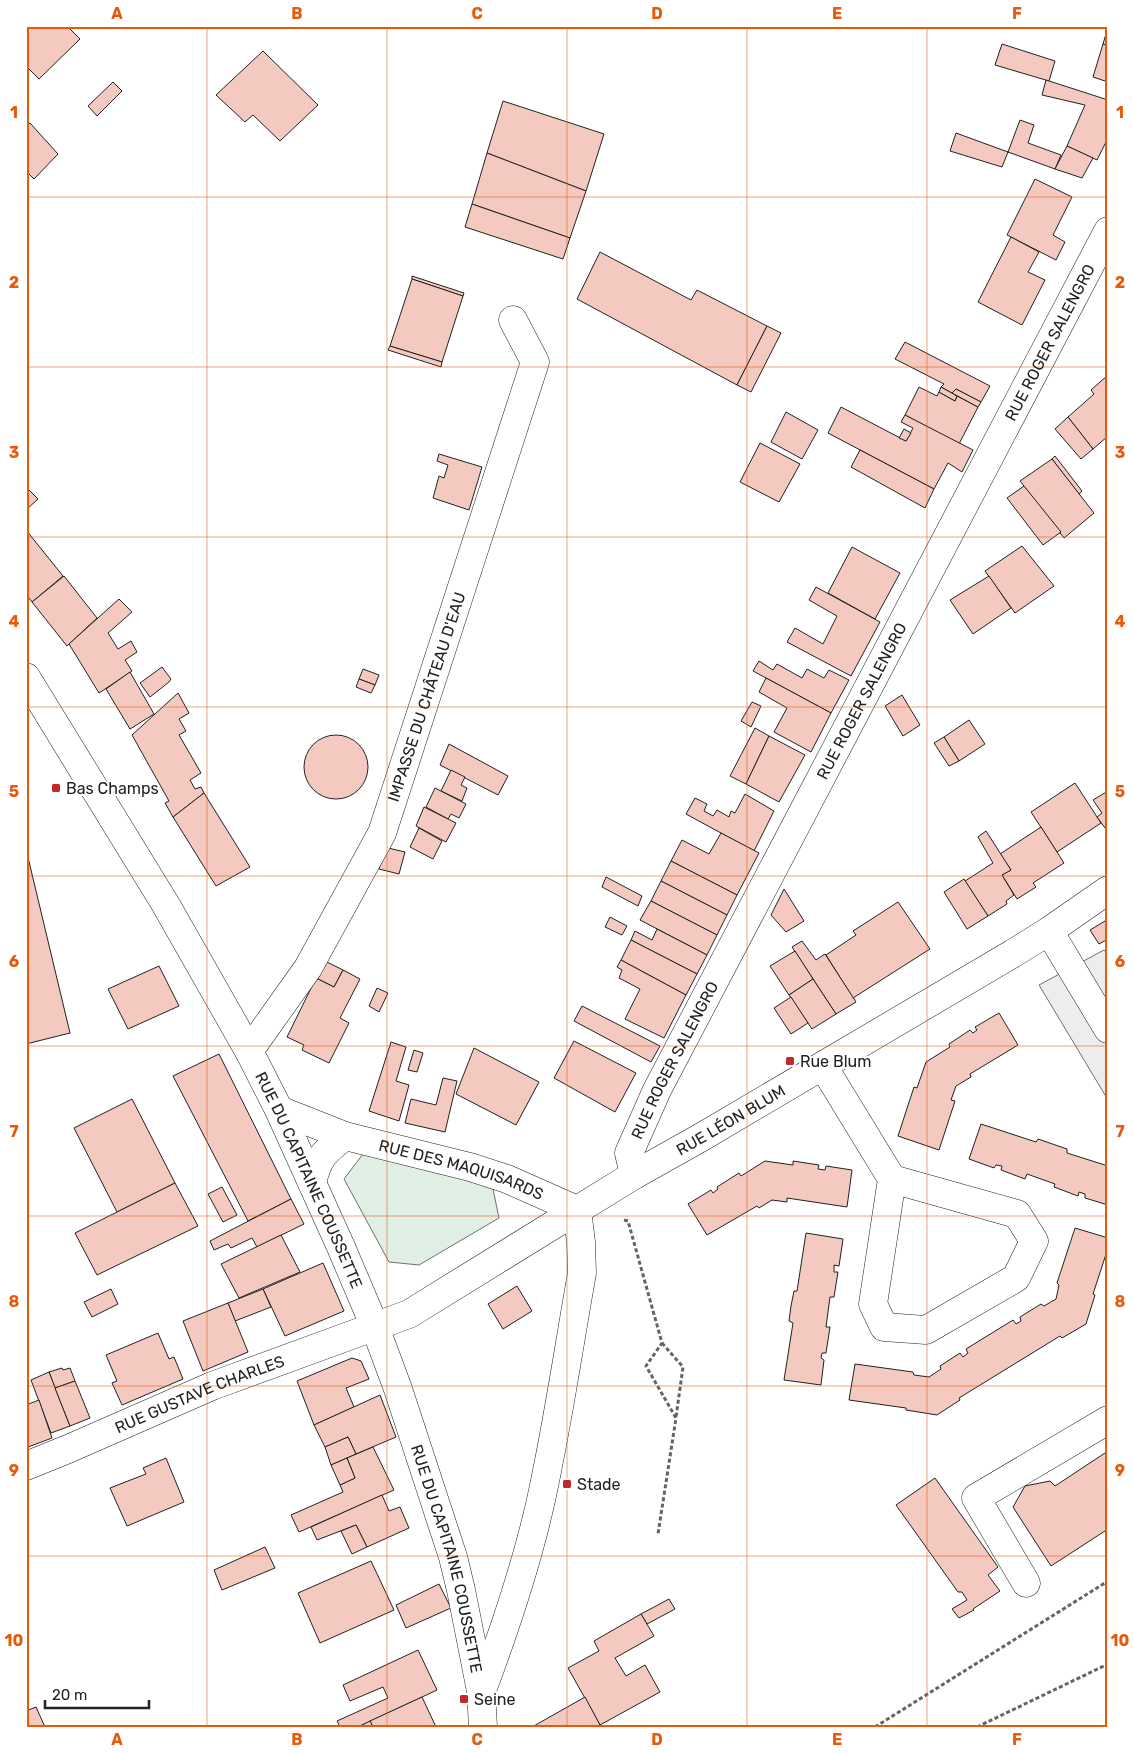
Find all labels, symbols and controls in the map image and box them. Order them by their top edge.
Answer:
text: A [111,4,123,23]
text: B [291,4,303,23]
text: C [471,4,483,23]
text: D [651,4,663,23]
text: E [832,4,842,23]
text: F [1012,4,1022,23]
text: 1 [10,103,18,122]
text: 1 [1116,103,1124,122]
street label: RUE ROGER SALENGRO [1001,261,1099,424]
text: 2 [9,273,19,292]
text: 2 [1115,273,1125,292]
text: 3 [9,443,19,462]
text: 3 [1115,443,1125,462]
street label: IMPASSE DU CHÂTEAU D'EAU [384,590,470,804]
text: 4 [9,612,20,631]
text: 4 [1115,612,1126,631]
street label: RUE ROGER SALENGRO [813,620,911,783]
place label: Bas Champs [66,779,159,798]
text: 5 [9,782,19,801]
marker: Bas Champs [50,782,62,794]
text: 5 [1115,782,1125,801]
text: 6 [9,952,19,971]
text: 6 [1115,952,1125,971]
street label: RUE ROGER SALENGRO [627,978,722,1142]
place label: Rue Blum [800,1052,871,1071]
marker: Rue Blum [784,1055,796,1067]
street label: RUE DU CAPITAINE COUSSETTE [251,1069,366,1291]
street label: RUE LÉON BLUM [673,1081,789,1159]
text: 7 [9,1122,19,1141]
text: 7 [1115,1122,1125,1141]
street label: RUE DES MAQUISARDS [377,1136,547,1204]
text: 8 [9,1292,20,1311]
text: 8 [1115,1292,1126,1311]
street label: RUE GUSTAVE CHARLES [112,1351,287,1437]
street label: RUE DU CAPITAINE COUSSETTE [407,1442,486,1674]
text: 9 [9,1461,19,1480]
text: 9 [1115,1461,1125,1480]
place label: Stade [577,1475,621,1494]
marker: Stade [561,1478,573,1490]
text: 10 [5,1631,24,1650]
text: 10 [1111,1631,1130,1650]
scale bar [45,1678,149,1710]
text: 20 m [52,1686,87,1704]
place label: Seine [474,1690,515,1709]
marker: Seine [458,1693,470,1705]
text: A [111,1730,123,1749]
text: B [291,1730,303,1749]
text: C [471,1730,483,1749]
text: D [651,1730,663,1749]
text: E [832,1730,842,1749]
text: F [1012,1730,1022,1749]

